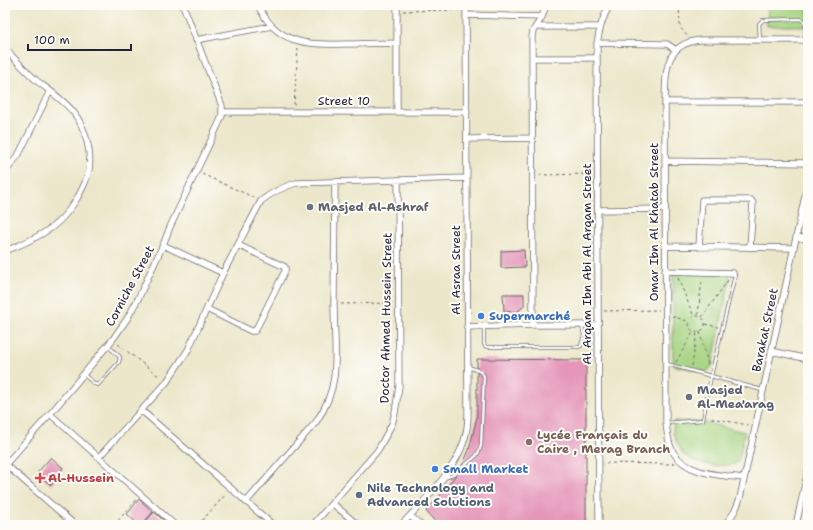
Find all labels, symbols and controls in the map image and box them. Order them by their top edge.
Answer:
scale bar [28,26,131,52]
text: 100 m [34,32,70,48]
street label: Street 10 [318,93,370,109]
street label: Omar Ibn Al Khatab Street [646,143,662,301]
street label: Al Arqam Ibn Abi Al Arqam Street [579,163,595,365]
place label: Masjed Al-Ashraf [318,199,429,215]
marker: Masjed Al-Ashraf [305,202,315,212]
street label: Al Asraa Street [448,225,464,315]
street label: Doctor Ahmed Hussein Street [377,232,395,404]
street label: Corniche Street [102,243,158,329]
street label: Barakat Street [748,287,782,373]
place label: Supermarché [489,308,570,324]
marker: Supermarché [476,311,486,321]
place label: Masjed Al-Mea'arag [697,382,774,412]
marker: Masjed Al-Mea'arag [684,392,694,402]
place label: Lycée Français du Caire , Merag Branch [537,427,670,457]
marker: Lycée Français du Caire , Merag Branch [524,437,534,447]
place label: Small Market [443,461,528,477]
marker: Small Market [430,464,440,474]
place label: Al-Hussein [48,470,114,486]
marker: Al-Hussein [35,473,45,483]
place label: Nile Technology and Advanced Solutions [367,480,494,510]
marker: Nile Technology and Advanced Solutions [354,490,364,500]

